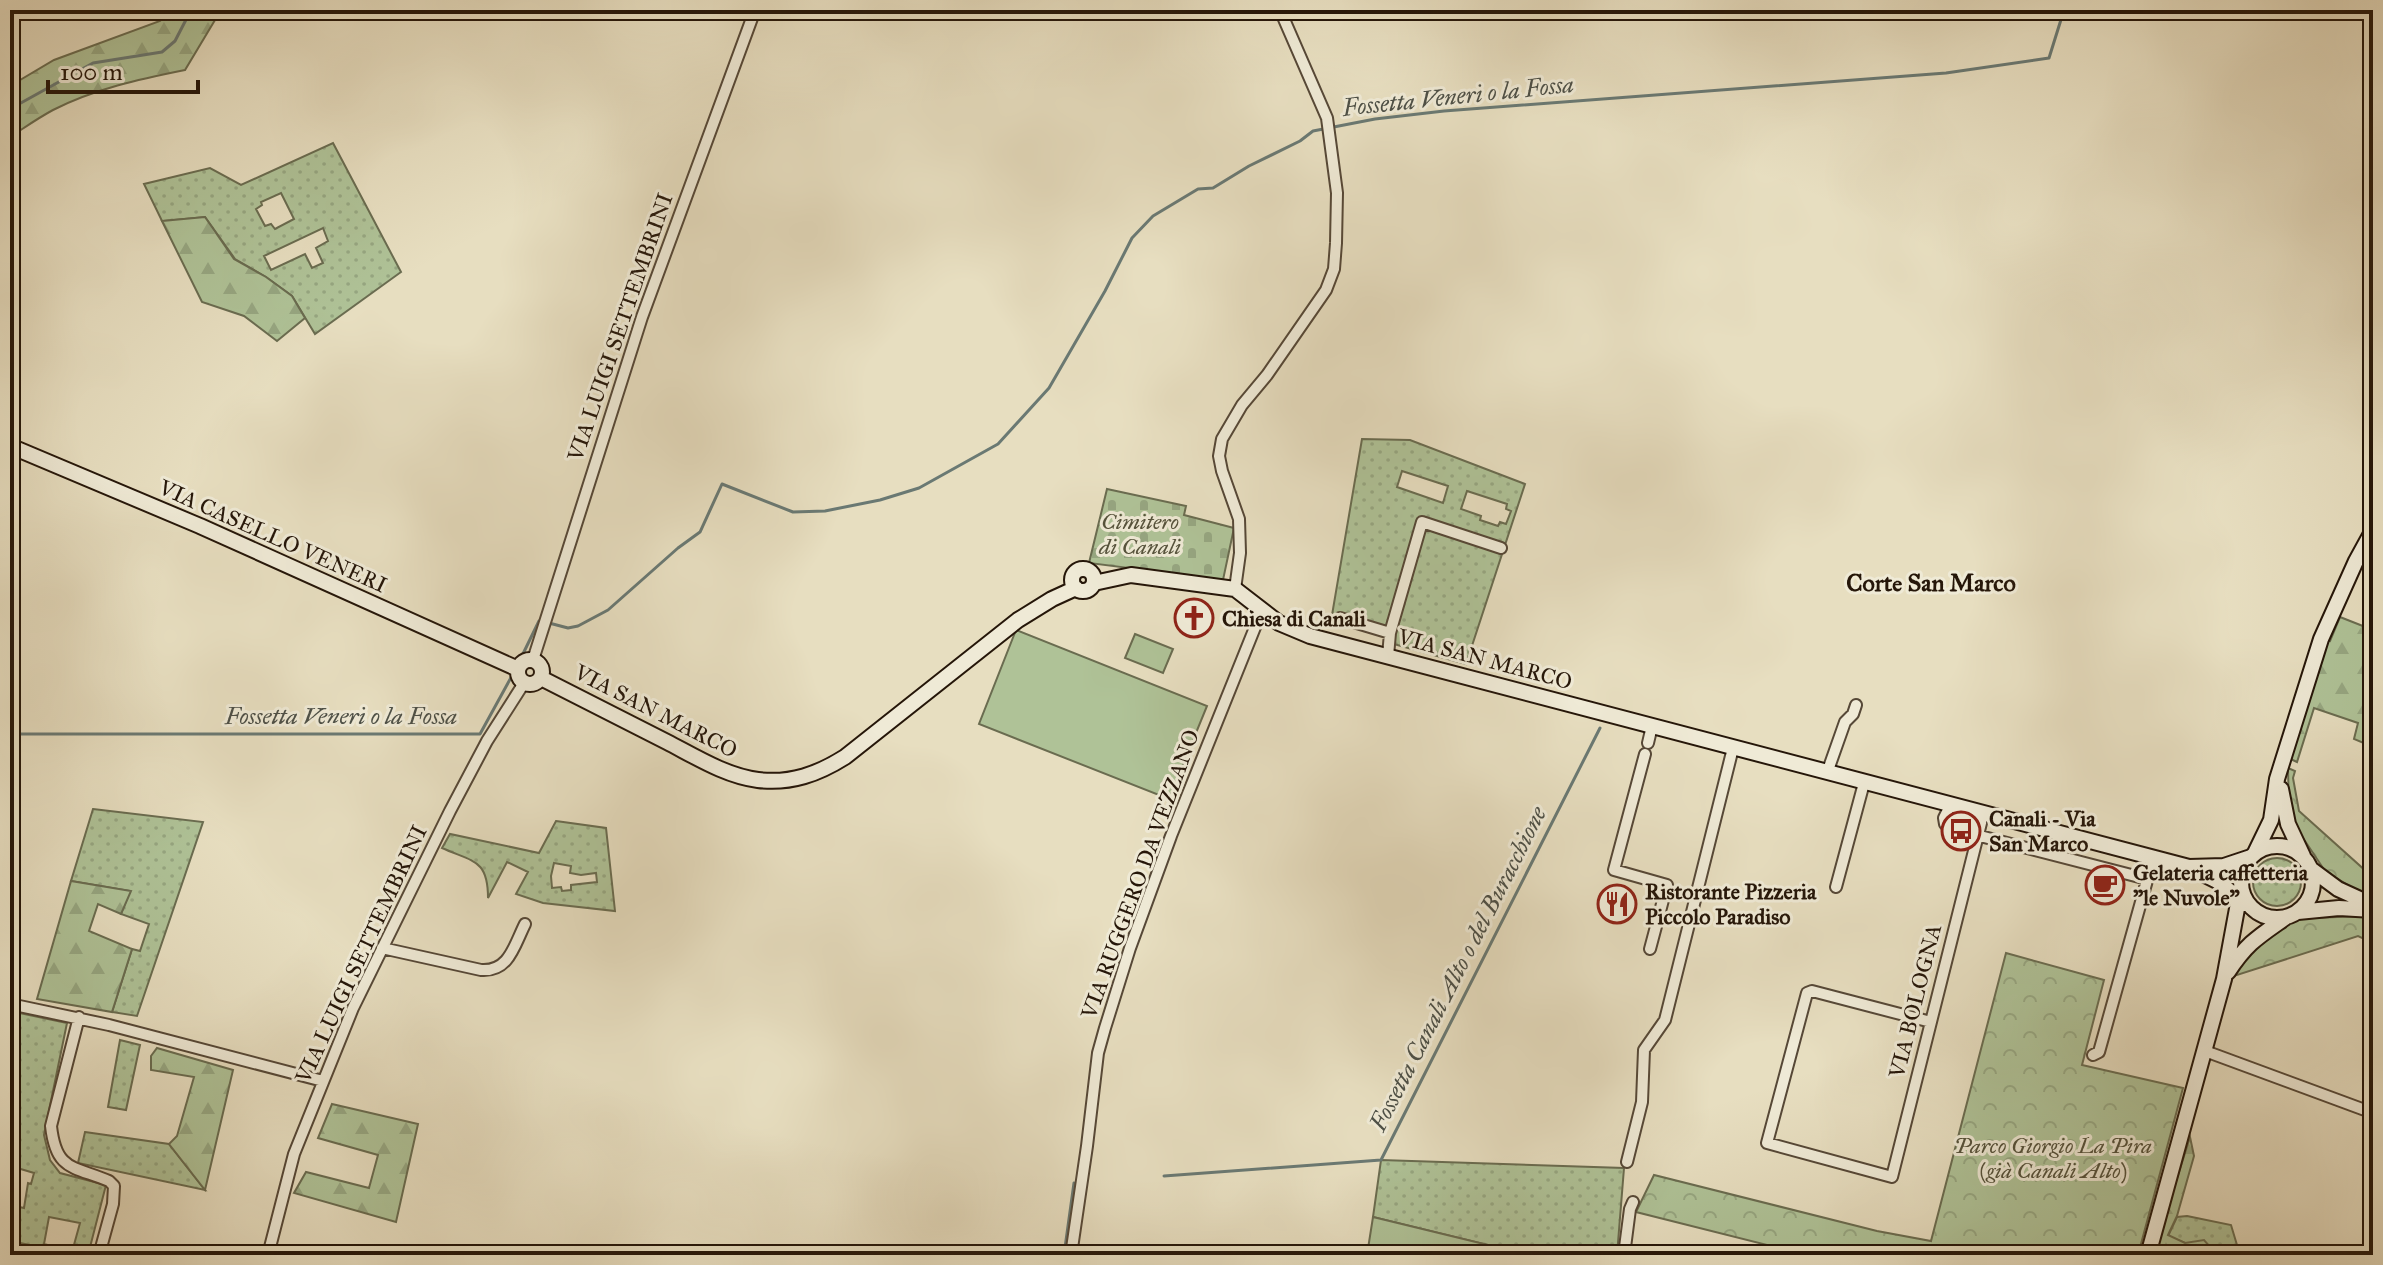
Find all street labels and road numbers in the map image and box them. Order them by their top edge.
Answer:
street label: VIA LUIGI SETTEMBRINI [561,190,679,465]
street label: VIA CASELLO VENERI [154,473,391,599]
street label: VIA SAN MARCO [1394,622,1575,695]
street label: VIA SAN MARCO [569,658,742,764]
street label: VIA RUGGERO DA VEZZANO [1075,726,1205,1023]
street label: VIA LUIGI SETTEMBRINI [289,821,433,1088]
street label: VIA BOLOGNA [1883,921,1947,1082]

